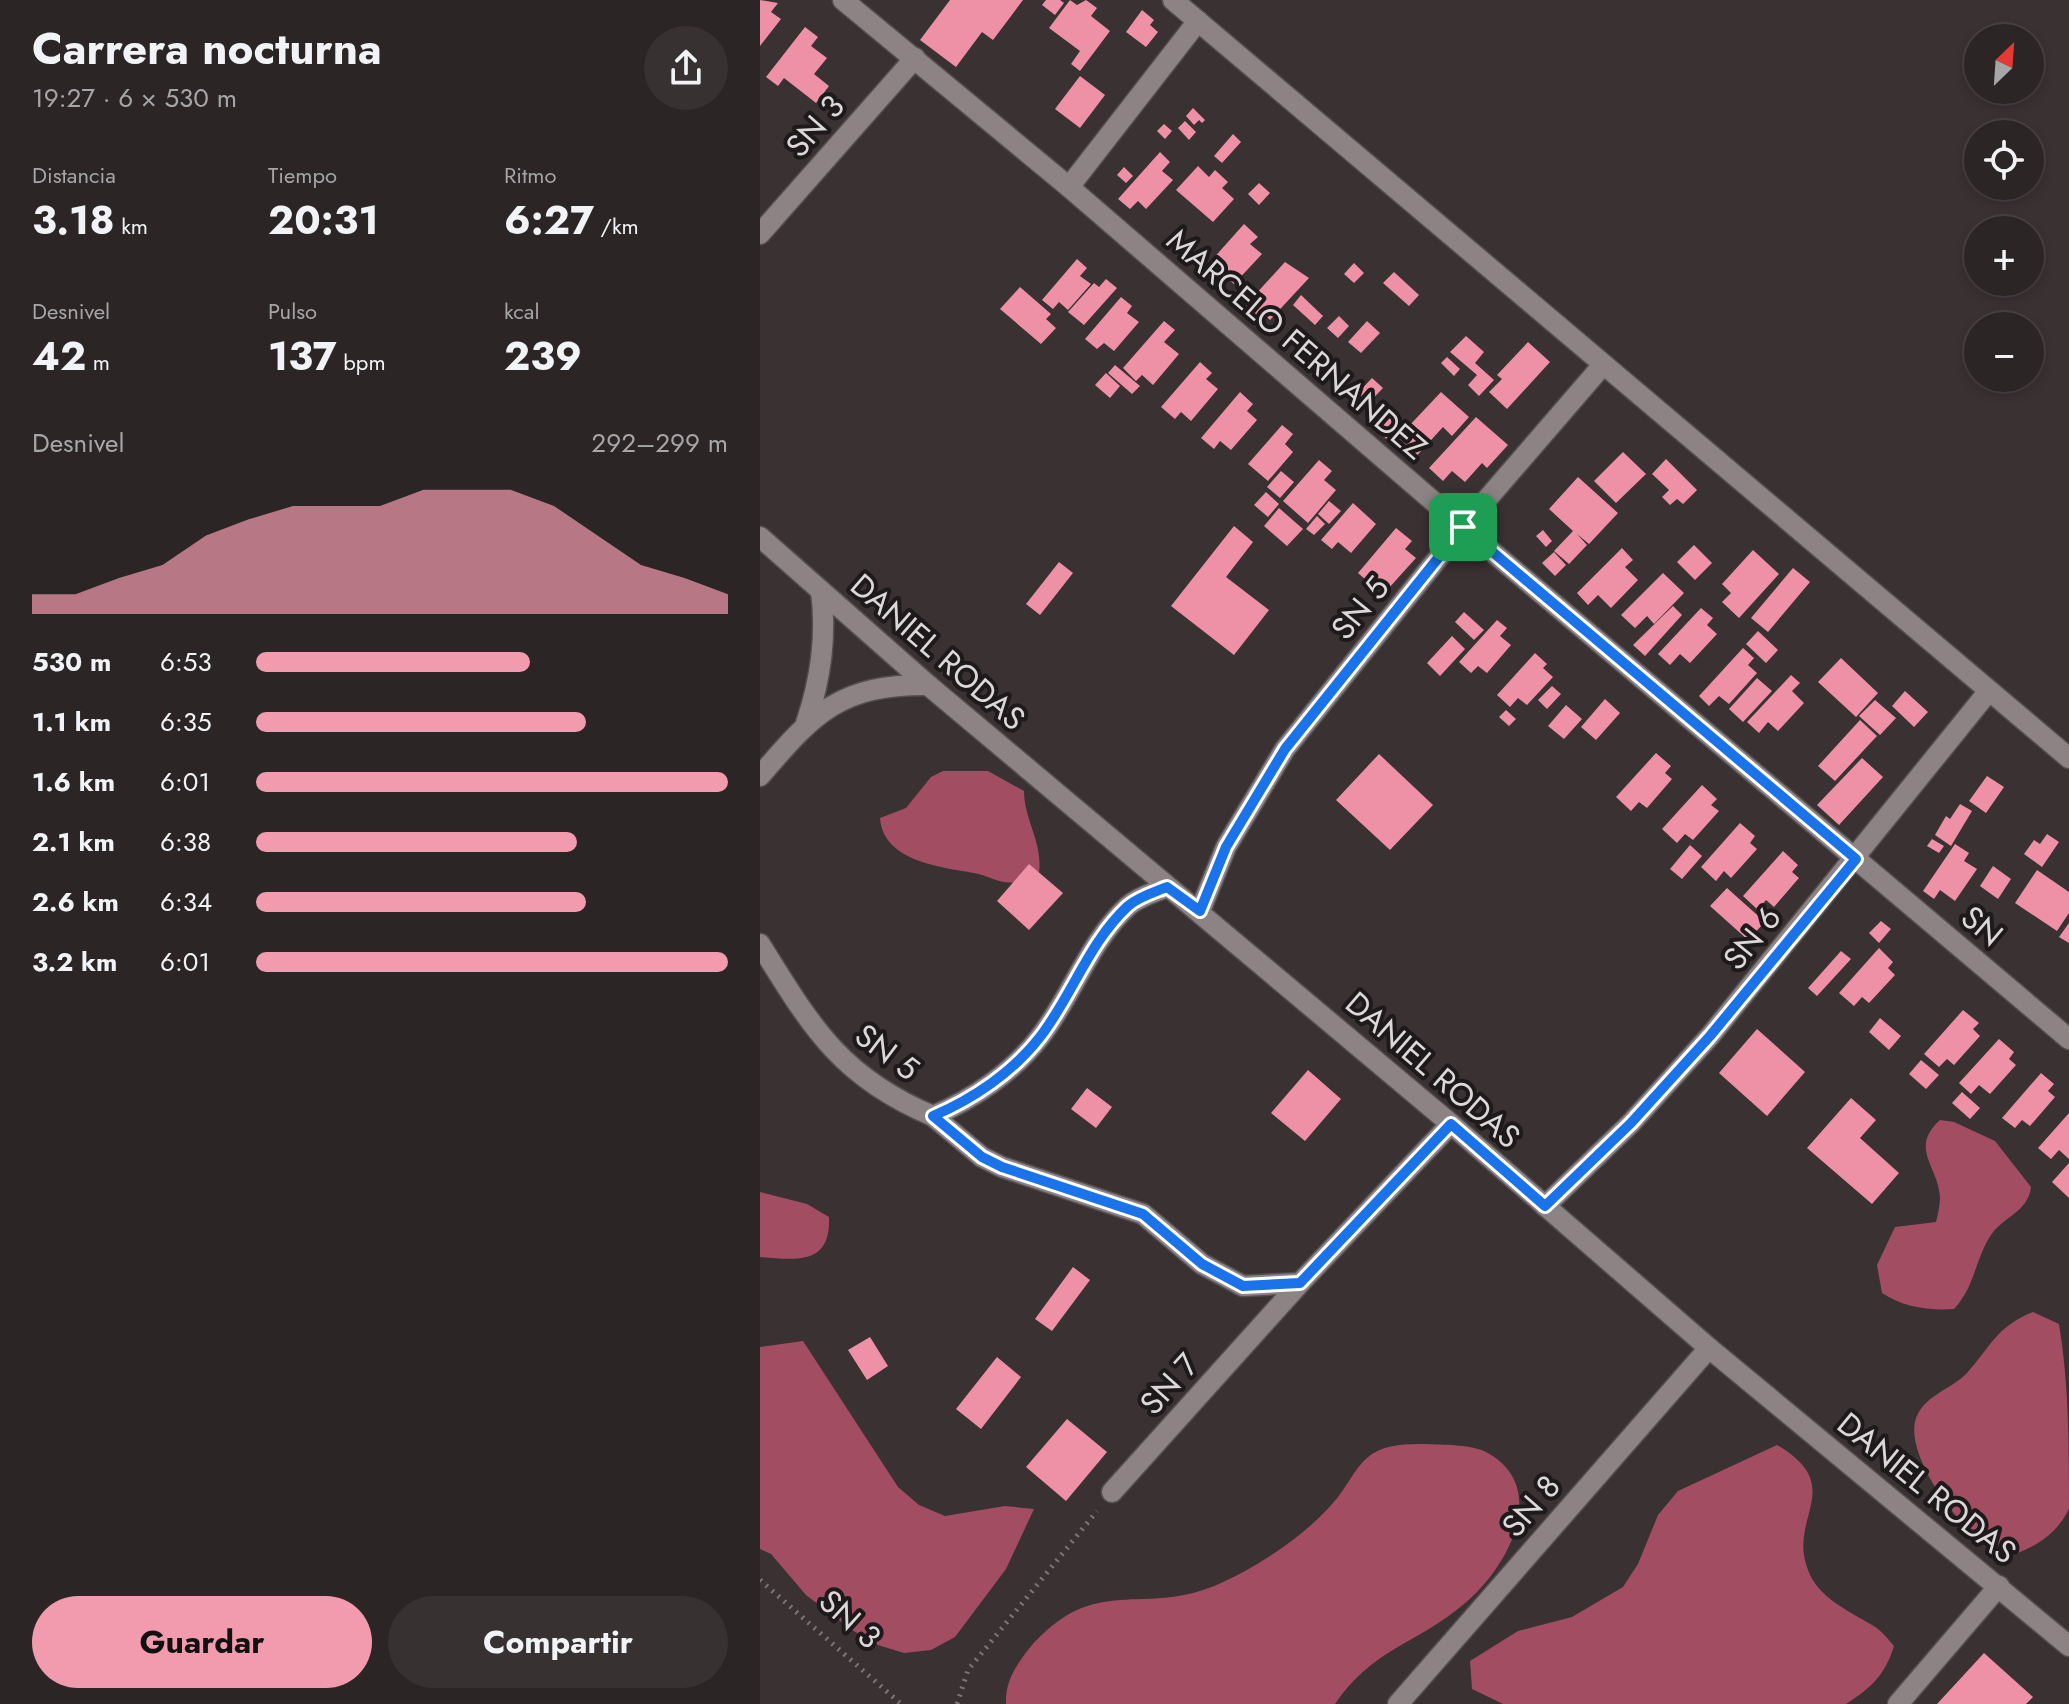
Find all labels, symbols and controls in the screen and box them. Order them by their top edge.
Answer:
text: Carrera nocturna [32,17,382,81]
north arrow [1964,24,2044,104]
map controls [1964,24,2044,392]
button: share [644,26,728,110]
text: 19:27 · 6 × 530 m [32,79,237,117]
street label: SN 3 [775,85,855,167]
button: locate [1964,120,2044,200]
text: Distancia [32,159,116,191]
text: Tiempo [268,159,337,191]
text: Ritmo [504,159,557,191]
text: 3.18 [32,191,115,249]
text: 20:31 [268,191,379,249]
text: 6:27 [504,191,594,249]
text: km [115,210,148,242]
text: /km [594,210,639,242]
button: + [1964,216,2044,296]
street label: MARCELO FERNANDEZ [1157,218,1437,470]
text: Desnivel [32,295,110,327]
text: Pulso [268,295,317,327]
text: kcal [504,295,540,327]
button: − [1964,312,2044,392]
text: 42 [32,327,86,385]
text: 137 [268,327,337,385]
text: 239 [504,327,582,385]
text: m [86,346,110,378]
text: bpm [337,346,386,378]
text: Desnivel [32,424,124,462]
text: 292–299 m [591,424,728,462]
pin [1429,493,1497,561]
icon: arrive [1441,505,1485,549]
street label: DANIEL RODAS [840,563,1036,741]
street label: SN 5 [1320,566,1400,650]
text: 530 m [32,643,111,681]
text: 6:53 [160,643,212,681]
text: 1.1 km [32,703,111,741]
text: 6:35 [160,703,212,741]
text: 1.6 km [32,763,115,801]
text: 6:01 [160,763,210,801]
text: 2.1 km [32,823,115,861]
text: 6:38 [160,823,211,861]
text: 2.6 km [32,883,119,921]
text: 6:34 [160,883,212,921]
street label: SN [1951,895,2013,957]
street label: SN 6 [1712,896,1792,980]
text: 3.2 km [32,943,117,981]
text: 6:01 [160,943,210,981]
street label: DANIEL RODAS [1335,981,1531,1159]
street label: SN 5 [845,1013,929,1091]
street label: SN 7 [1129,1343,1209,1425]
street label: DANIEL RODAS [1827,1401,2027,1575]
street label: SN 8 [1491,1465,1571,1547]
street label: SN 3 [809,1579,891,1659]
button: Guardar [32,1596,372,1688]
button: Compartir [388,1596,728,1688]

